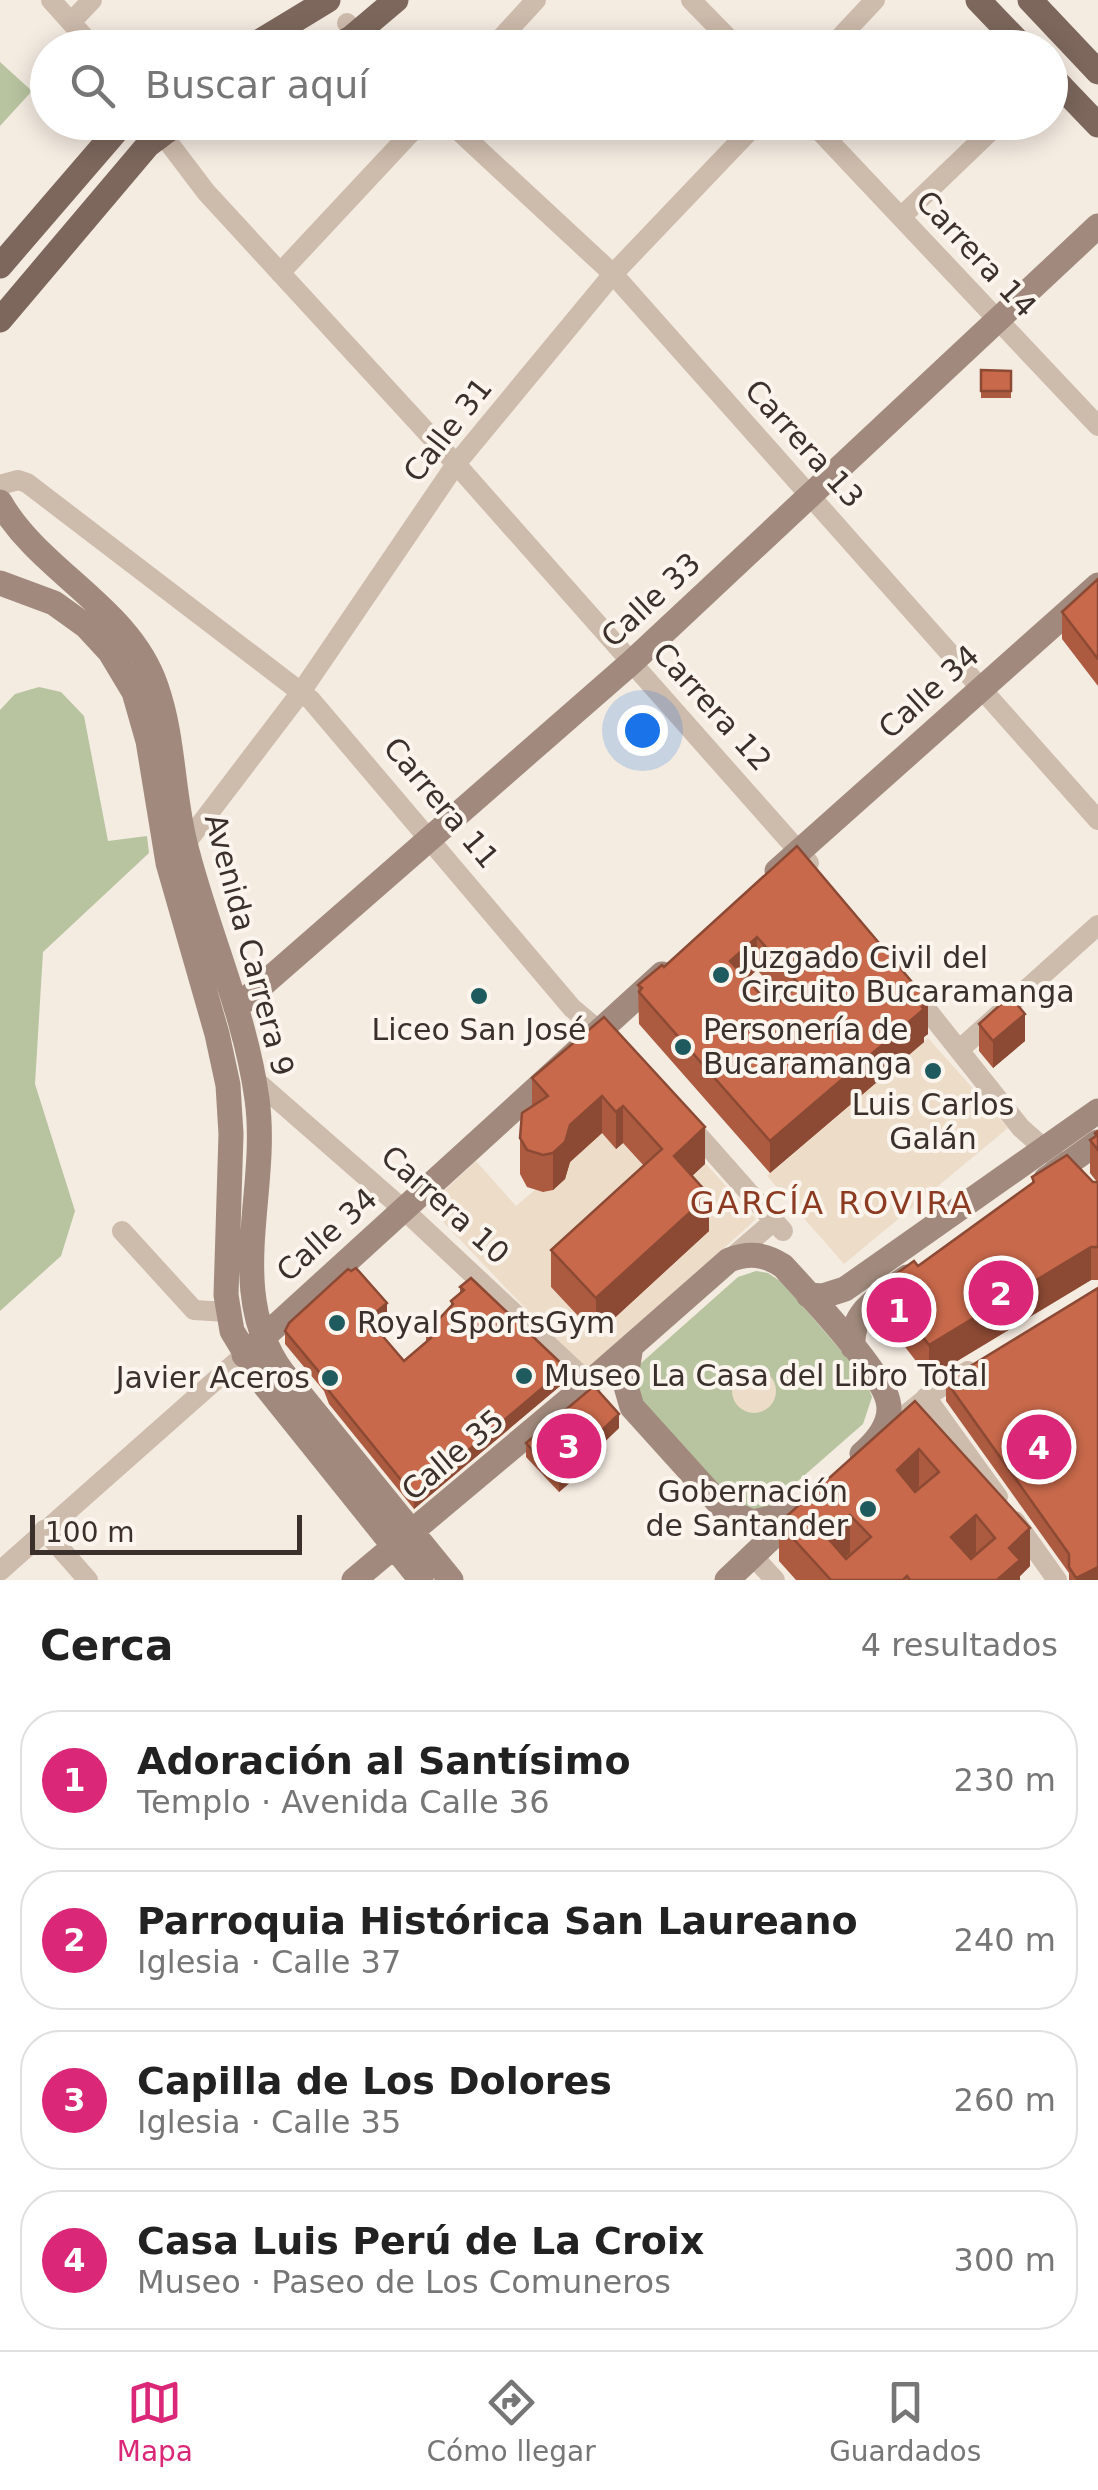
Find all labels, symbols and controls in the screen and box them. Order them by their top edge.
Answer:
search box [30,30,1068,140]
icon: search [65,58,120,113]
text: Buscar aquí [145,63,369,107]
street label: Carrera 14 [909,183,1044,324]
street label: Calle 31 [396,371,499,489]
street label: Carrera 13 [738,373,871,515]
street label: Calle 33 [594,545,707,654]
street label: Carrera 12 [646,636,779,778]
street label: Calle 34 [872,638,986,746]
your location [617,705,668,756]
street label: Carrera 11 [377,730,506,875]
street label: Avenida Carrera 9 [198,810,301,1080]
place label: Juzgado Civil del Circuito Bucaramanga [739,940,1075,1009]
marker: Juzgado Civil del Circuito Bucaramanga [710,964,732,986]
marker: Liceo San José [468,985,490,1007]
place label: Liceo San José [371,1012,587,1047]
place label: Personería de Bucaramanga [703,1012,912,1081]
marker: Personería de Bucaramanga [672,1036,694,1058]
marker: Luis Carlos Galán [922,1060,944,1082]
place label: Luis Carlos Galán [852,1087,1014,1156]
street label: Carrera 10 [374,1138,516,1271]
street label: Calle 34 [270,1181,384,1289]
district label: GARCÍA ROVIRA [690,1184,974,1222]
pin: 2 [968,1256,1034,1330]
pin: 1 [866,1272,932,1348]
place label: Royal SportsGym [357,1305,615,1340]
marker: Royal SportsGym [326,1312,348,1334]
place label: Museo La Casa del Libro Total [544,1358,987,1393]
place label: Javier Aceros [114,1360,310,1395]
marker: Museo La Casa del Libro Total [513,1365,535,1387]
marker: Javier Aceros [319,1367,341,1389]
street label: Calle 35 [395,1402,511,1507]
pin: 3 [536,1408,602,1484]
pin: 4 [1006,1410,1072,1484]
place label: Gobernación de Santander [646,1474,849,1543]
marker: Gobernación de Santander [857,1498,879,1520]
scale bar [30,1510,302,1554]
text: 100 m [45,1516,135,1549]
text: Cerca [40,1621,173,1670]
text: 4 resultados [861,1626,1058,1664]
text: Adoración al Santísimo [137,1739,631,1783]
text: 1 [63,1761,86,1799]
text: 230 m [954,1761,1056,1799]
text: Templo · Avenida Calle 36 [137,1783,549,1821]
text: Parroquia Histórica San Laureano [137,1899,858,1943]
text: 2 [63,1921,86,1959]
text: 240 m [954,1921,1056,1959]
text: Iglesia · Calle 37 [137,1943,401,1981]
text: Capilla de Los Dolores [137,2059,612,2103]
text: 3 [63,2081,86,2119]
text: 260 m [954,2081,1056,2119]
text: Iglesia · Calle 35 [137,2103,401,2141]
text: Casa Luis Perú de La Croix [137,2219,704,2263]
text: 4 [63,2241,86,2279]
text: 300 m [954,2241,1056,2279]
text: Museo · Paseo de Los Comuneros [137,2263,671,2301]
tab: Mapa [117,2375,193,2468]
tab: Cómo llegar [426,2375,596,2468]
tab: Guardados [829,2375,981,2468]

